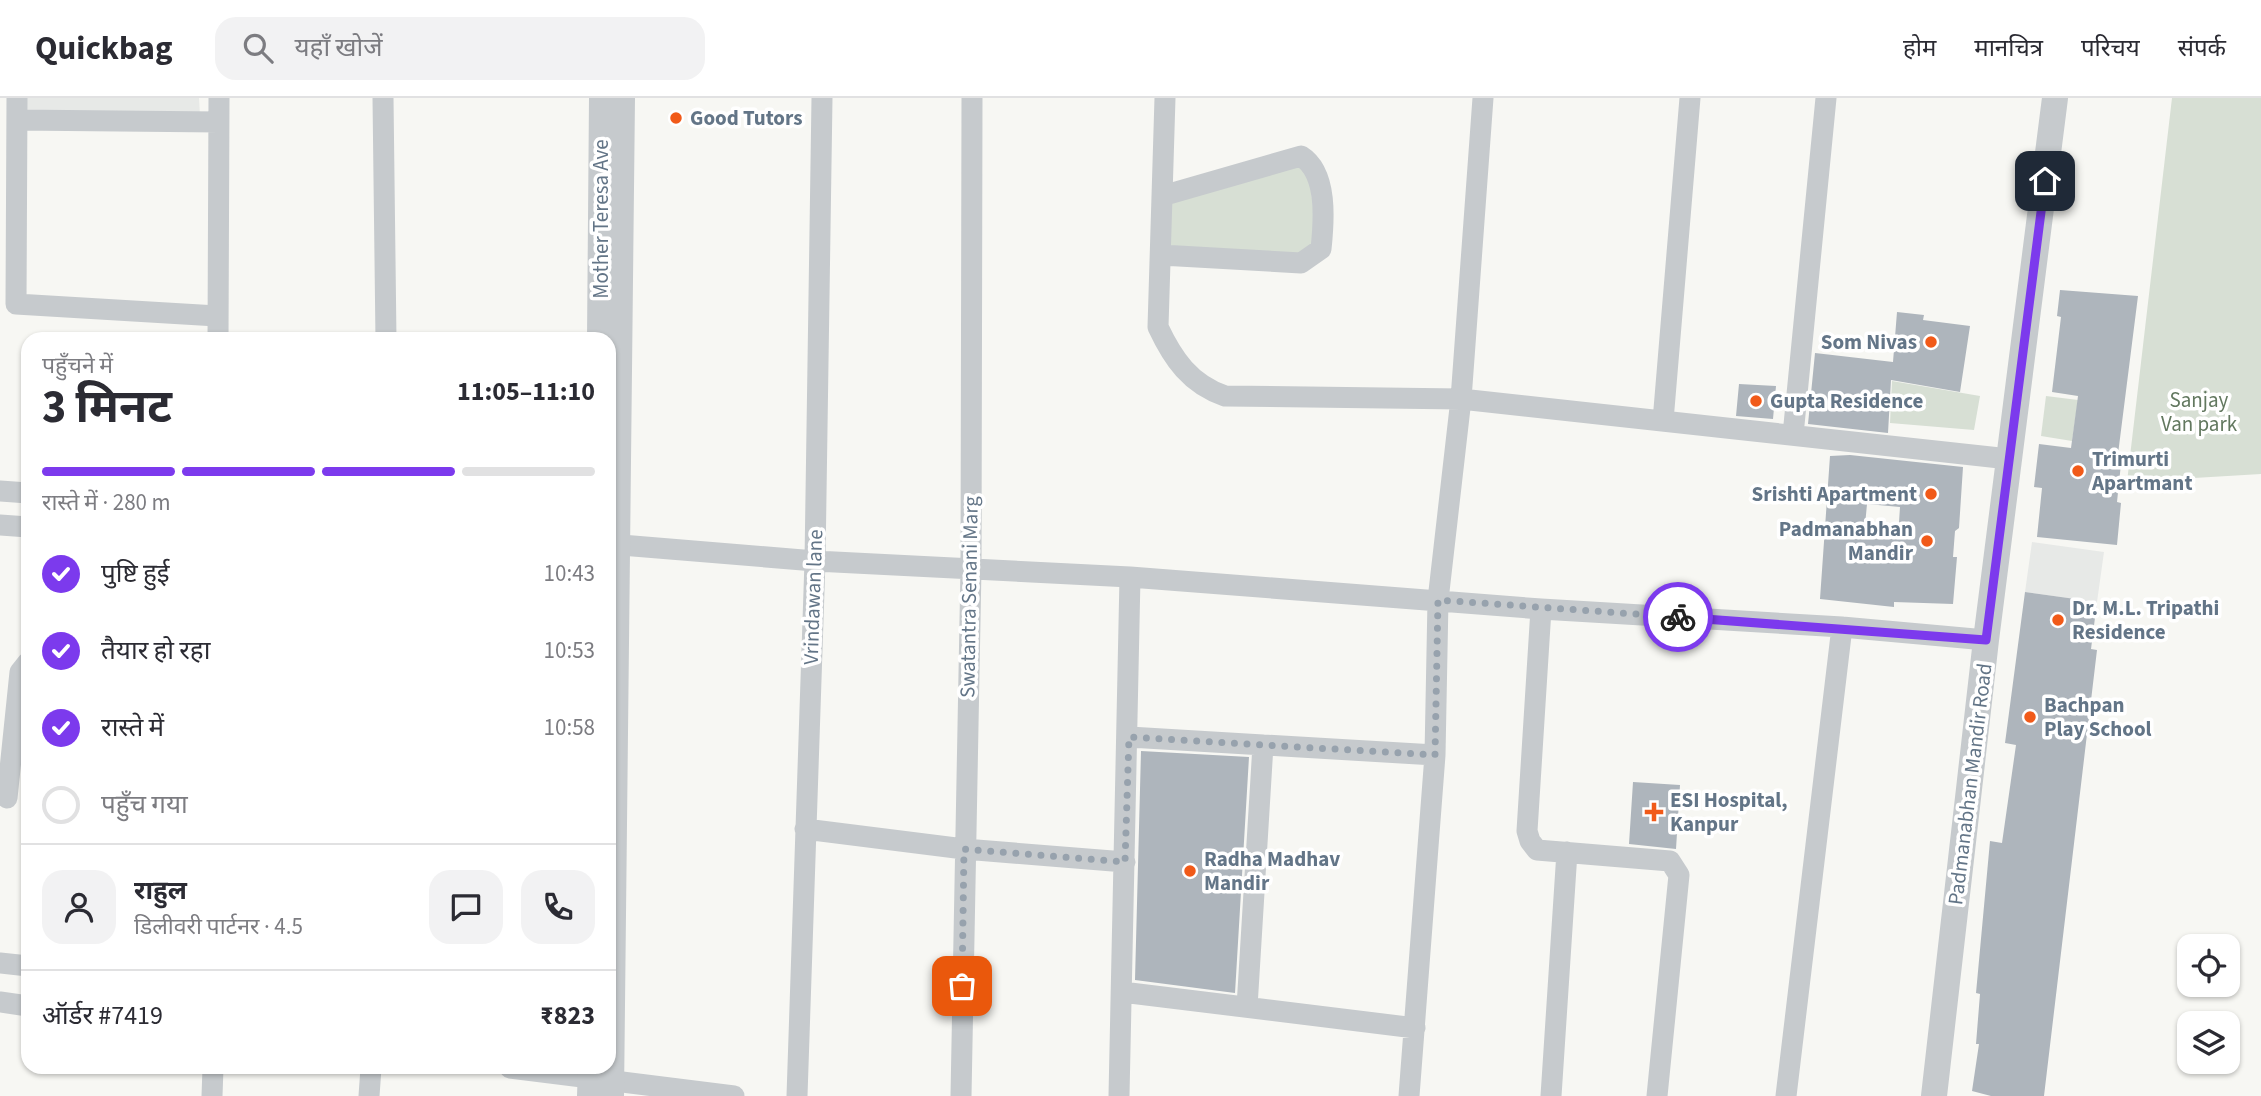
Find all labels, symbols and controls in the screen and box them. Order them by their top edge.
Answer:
search box [215,17,705,80]
text: Quickbag [35,25,173,72]
icon: search [239,29,277,67]
text: यहाँ खोजें [295,29,383,66]
text: होम [1903,31,1936,66]
text: मानचित्र [1974,31,2043,66]
text: परिचय [2081,31,2140,66]
text: संपर्क [2178,31,2226,66]
place label: Good Tutors [690,103,802,133]
marker: Good Tutors [668,110,684,126]
street label: Mother Teresa Ave [586,139,616,299]
pin [2015,151,2075,211]
icon: home [2026,162,2064,200]
place label: Som Nivas [1821,327,1917,357]
marker: Som Nivas [1923,334,1939,350]
text: पहुँचने में [42,349,113,382]
text: 11:05–11:10 [457,373,595,410]
text: 3 मिनट [42,375,172,440]
park label: Sanjay Van park [2161,385,2238,439]
place label: Gupta Residence [1770,386,1923,416]
marker: Gupta Residence [1748,393,1764,409]
place label: Trimurti Apartmant [2091,444,2192,498]
marker: Trimurti Apartmant [2070,463,2086,479]
place label: Srishti Apartment [1752,479,1917,509]
text: रास्ते में · 280 m [42,486,171,519]
marker: Srishti Apartment [1923,486,1939,502]
street label: Swatantra Senani Marg [952,495,986,698]
place label: Padmanabhan Mandir [1779,514,1914,568]
street label: Vrindawan lane [796,529,830,665]
marker: Padmanabhan Mandir [1919,533,1935,549]
icon: check [42,555,80,593]
text: पुष्टि हुई [101,555,169,592]
text: 10:43 [544,557,595,590]
courier [1643,582,1713,652]
place label: Dr. M.L. Tripathi Residence [2072,593,2219,647]
icon: bike [1659,598,1697,636]
marker: Dr. M.L. Tripathi Residence [2050,612,2066,628]
icon: check [42,632,80,670]
text: तैयार हो रहा [101,632,210,669]
text: 10:53 [544,634,595,667]
street label: Padmanabhan Mandir Road [1940,661,2000,907]
place label: Bachpan Play School [2044,690,2152,744]
icon: check [42,709,80,747]
text: रास्ते में [101,709,164,746]
marker: Bachpan Play School [2022,709,2038,725]
text: 10:58 [544,711,595,744]
place label: ESI Hospital, Kanpur [1670,785,1788,839]
text: पहुँच गया [101,786,188,823]
marker: ESI Hospital, Kanpur [1644,802,1664,822]
place label: Radha Madhav Mandir [1204,844,1340,898]
marker: Radha Madhav Mandir [1182,863,1198,879]
button: person [42,870,116,944]
button: chat [429,870,503,944]
button: phone [521,870,595,944]
text: राहुल [134,872,187,909]
text: डिलीवरी पार्टनर · 4.5 [134,910,303,943]
map controls [2177,934,2240,1074]
button: locate [2177,934,2240,997]
pin [932,956,992,1016]
icon: bag [943,967,981,1005]
text: ऑर्डर #7419 [42,997,163,1034]
text: ₹823 [540,997,595,1034]
button: layers [2177,1011,2240,1074]

